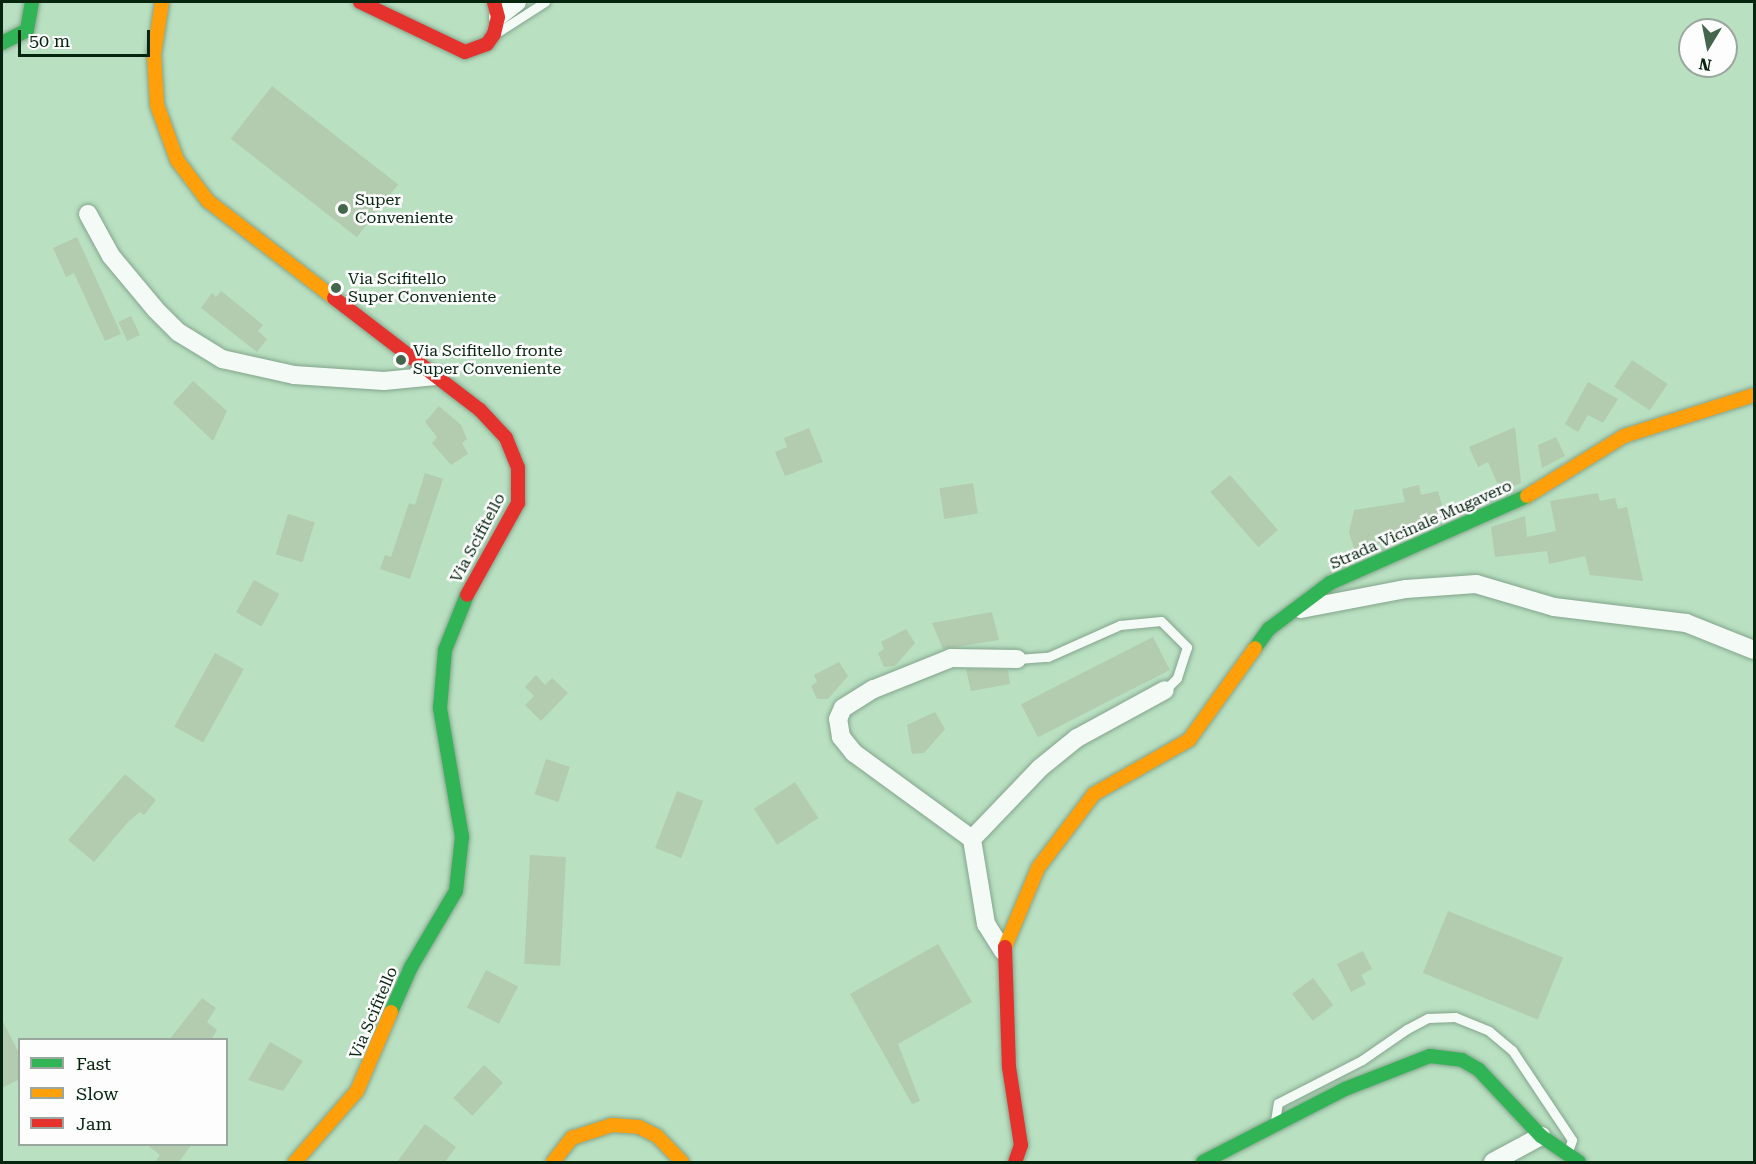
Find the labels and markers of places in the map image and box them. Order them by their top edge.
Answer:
place label: Super Conveniente [355,190,453,228]
marker: Super Conveniente [336,202,350,216]
place label: Via Scifitello Super Conveniente [348,269,496,307]
marker: Via Scifitello Super Conveniente [329,281,343,295]
place label: Via Scifitello fronte Super Conveniente [413,341,563,379]
marker: Via Scifitello fronte Super Conveniente [394,353,408,367]

